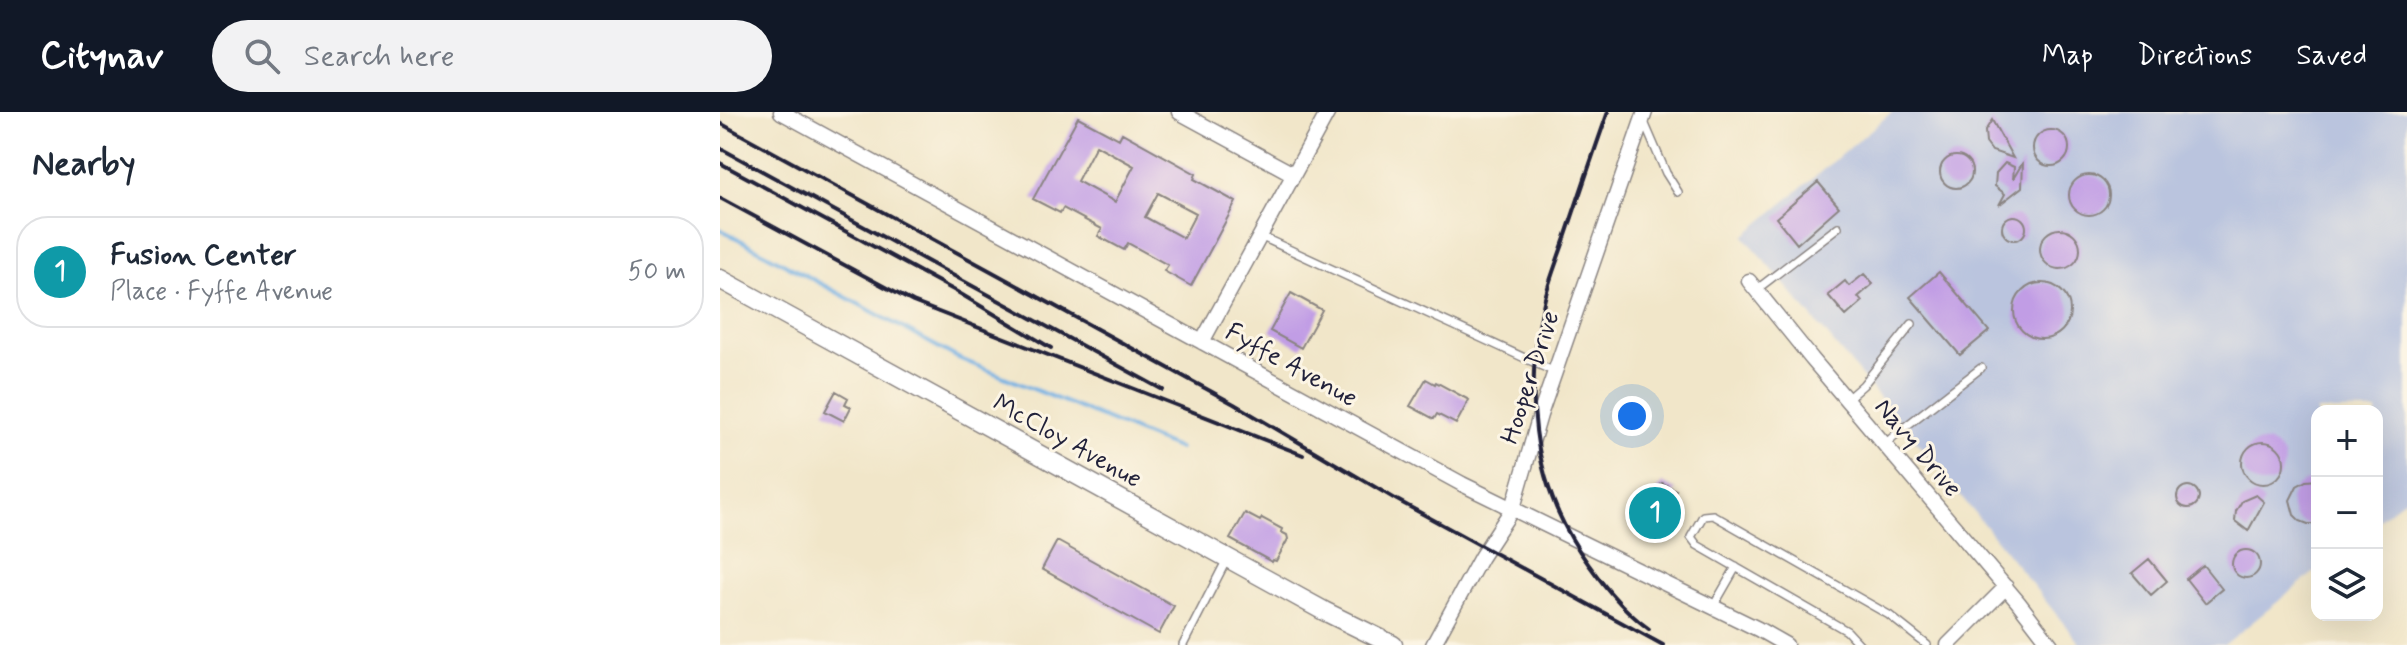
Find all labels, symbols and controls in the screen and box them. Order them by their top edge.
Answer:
search box [212,20,772,92]
text: Citynav [40,32,164,81]
icon: search [240,34,284,78]
text: Search here [304,37,455,76]
text: Map [2042,38,2093,75]
text: Directions [2137,38,2252,75]
text: Saved [2296,38,2367,75]
text: Nearby [32,142,136,187]
text: Fusion Center [110,236,297,275]
text: 1 [54,255,66,289]
text: 50 m [628,255,686,289]
text: Place · Fyffe Avenue [110,275,333,309]
street label: Hooper Drive [1493,307,1568,448]
street label: Fyffe Avenue [1219,316,1363,416]
street label: McCloy Avenue [986,387,1148,497]
street label: Navy Drive [1866,392,1969,505]
your location [1612,396,1652,436]
map controls [2311,405,2383,621]
button: + [2311,405,2383,477]
button: − [2311,477,2383,549]
pin: 1 [1629,483,1681,543]
button: layers [2311,549,2383,621]

